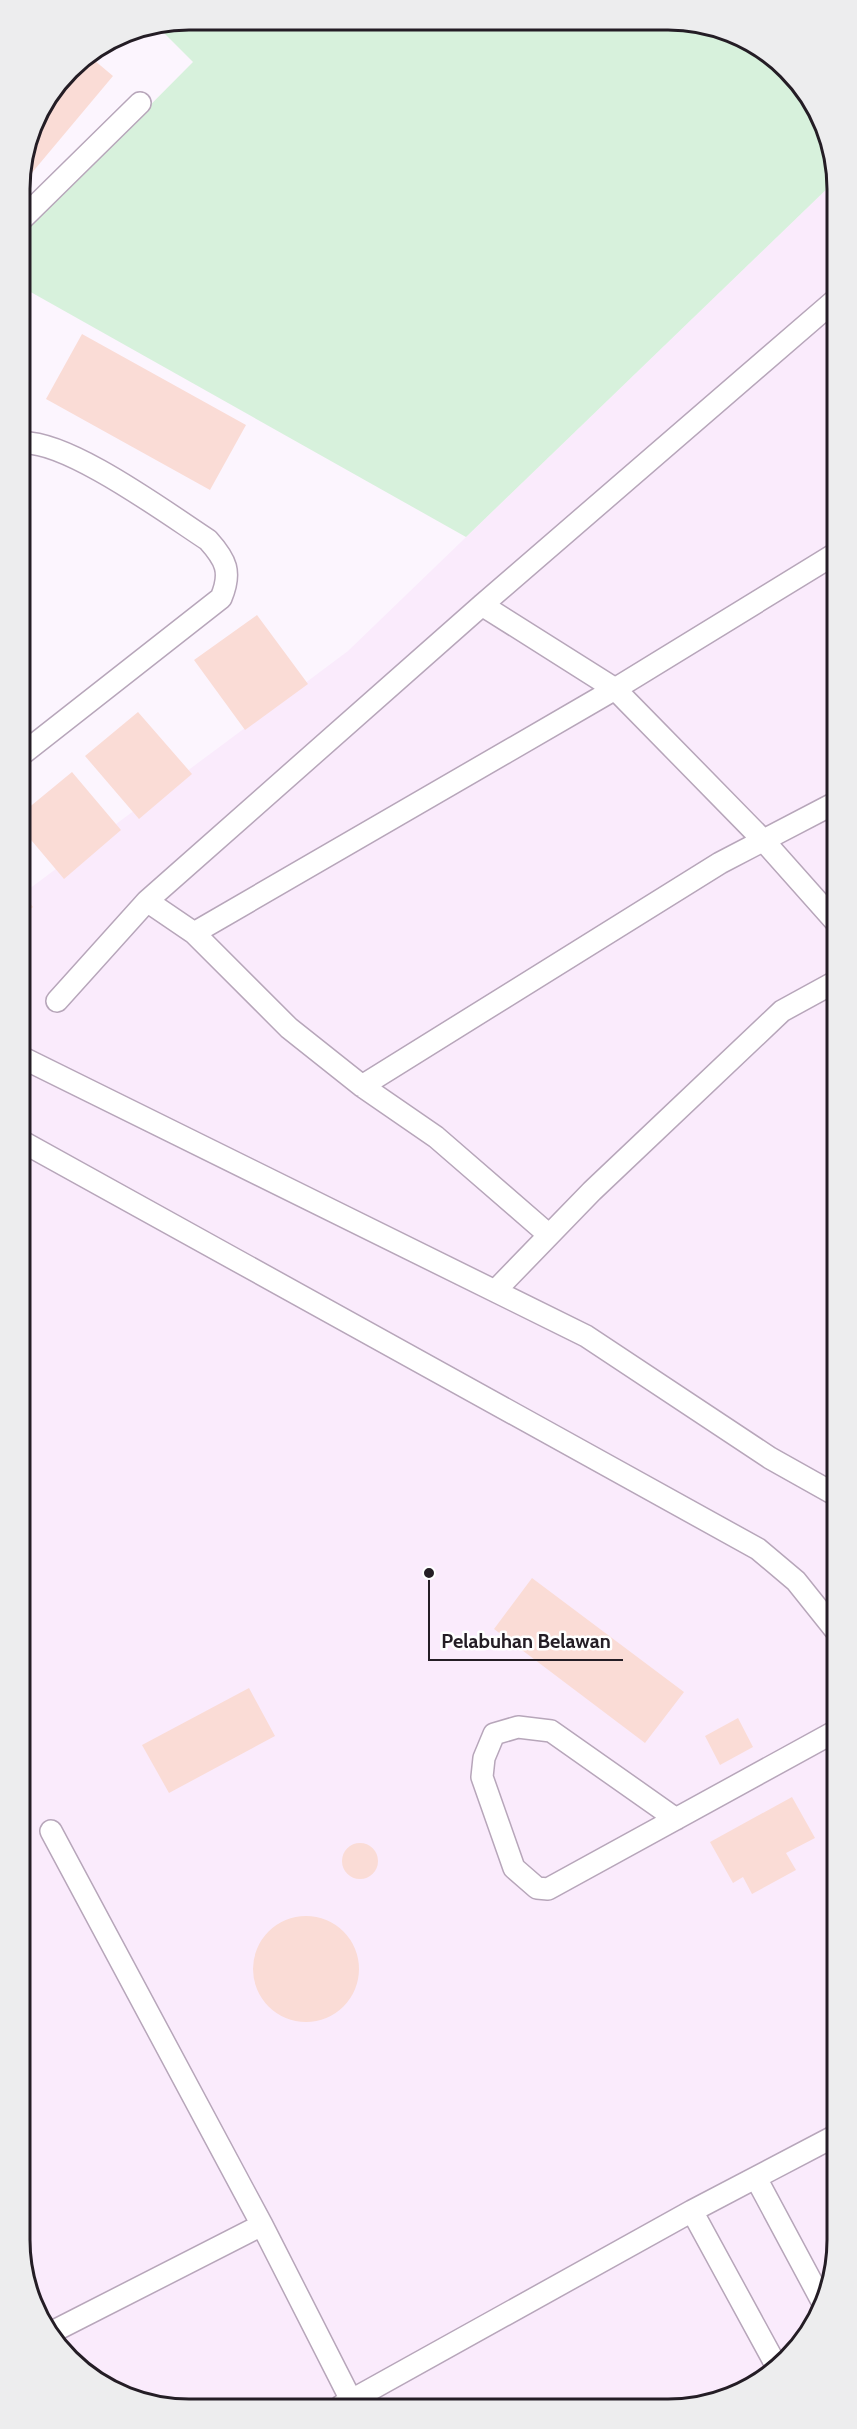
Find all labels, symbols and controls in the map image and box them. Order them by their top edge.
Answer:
callout: Pelabuhan Belawan [429,1622,623,1660]
text: Pelabuhan Belawan [441,1629,611,1653]

